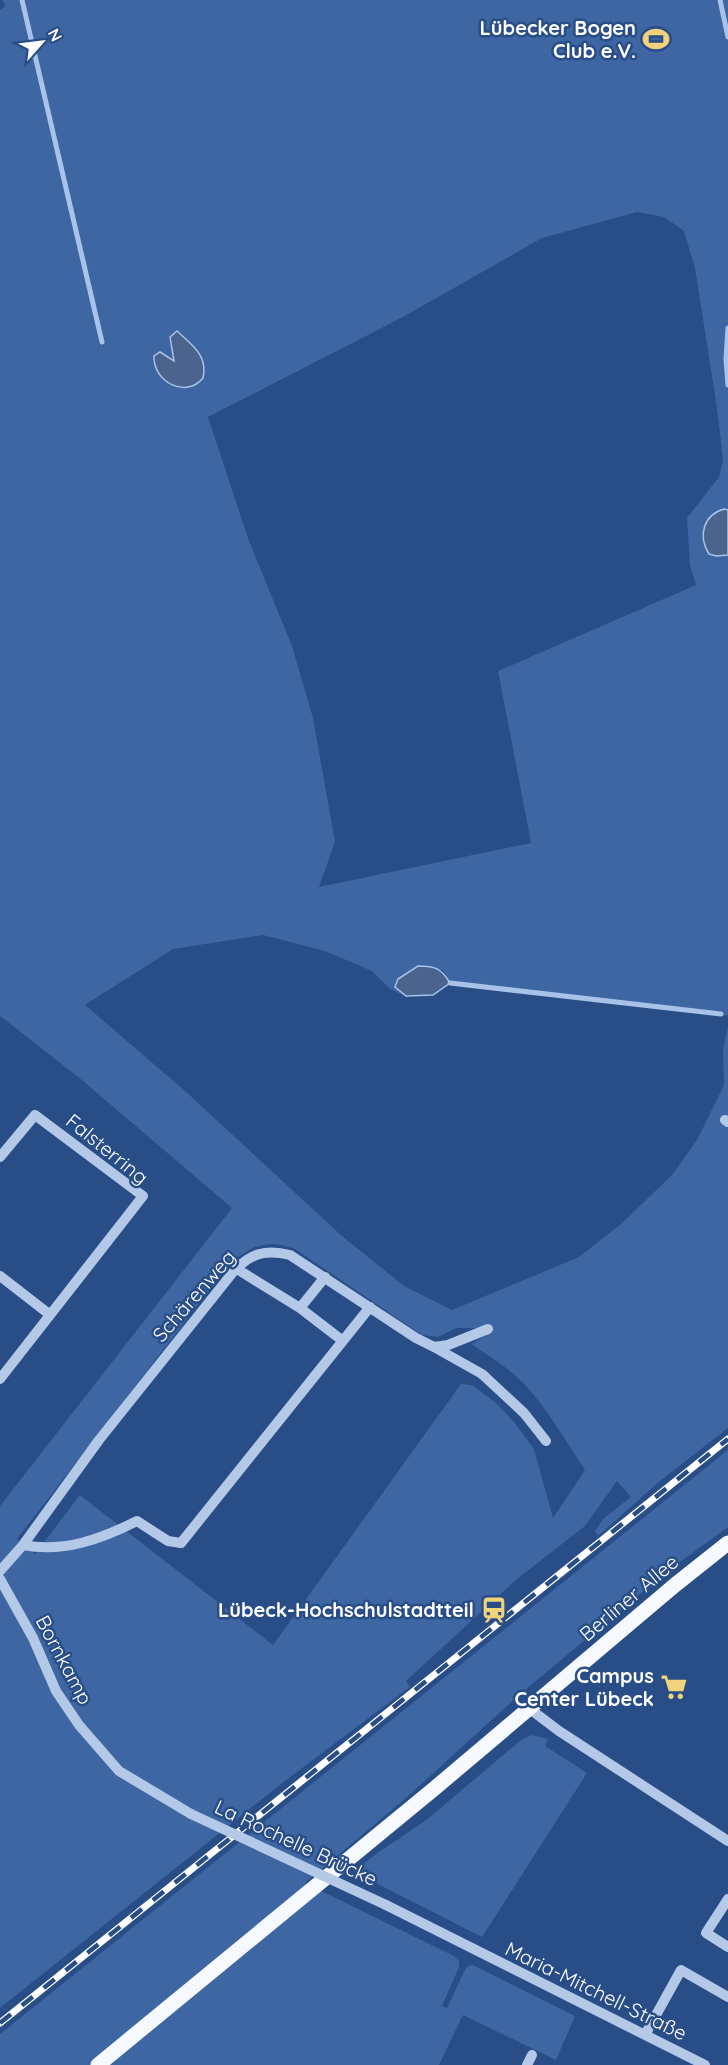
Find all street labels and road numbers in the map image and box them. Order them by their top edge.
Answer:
street label: Falsterring [61,1108,154,1189]
street label: Schärenweg [147,1244,240,1347]
street label: Berliner Allee [574,1549,683,1646]
street label: Bornkamp [31,1611,98,1709]
street label: La Rochelle Brücke [211,1794,381,1891]
street label: Maria-Mitchell-Straße [501,1936,691,2045]

